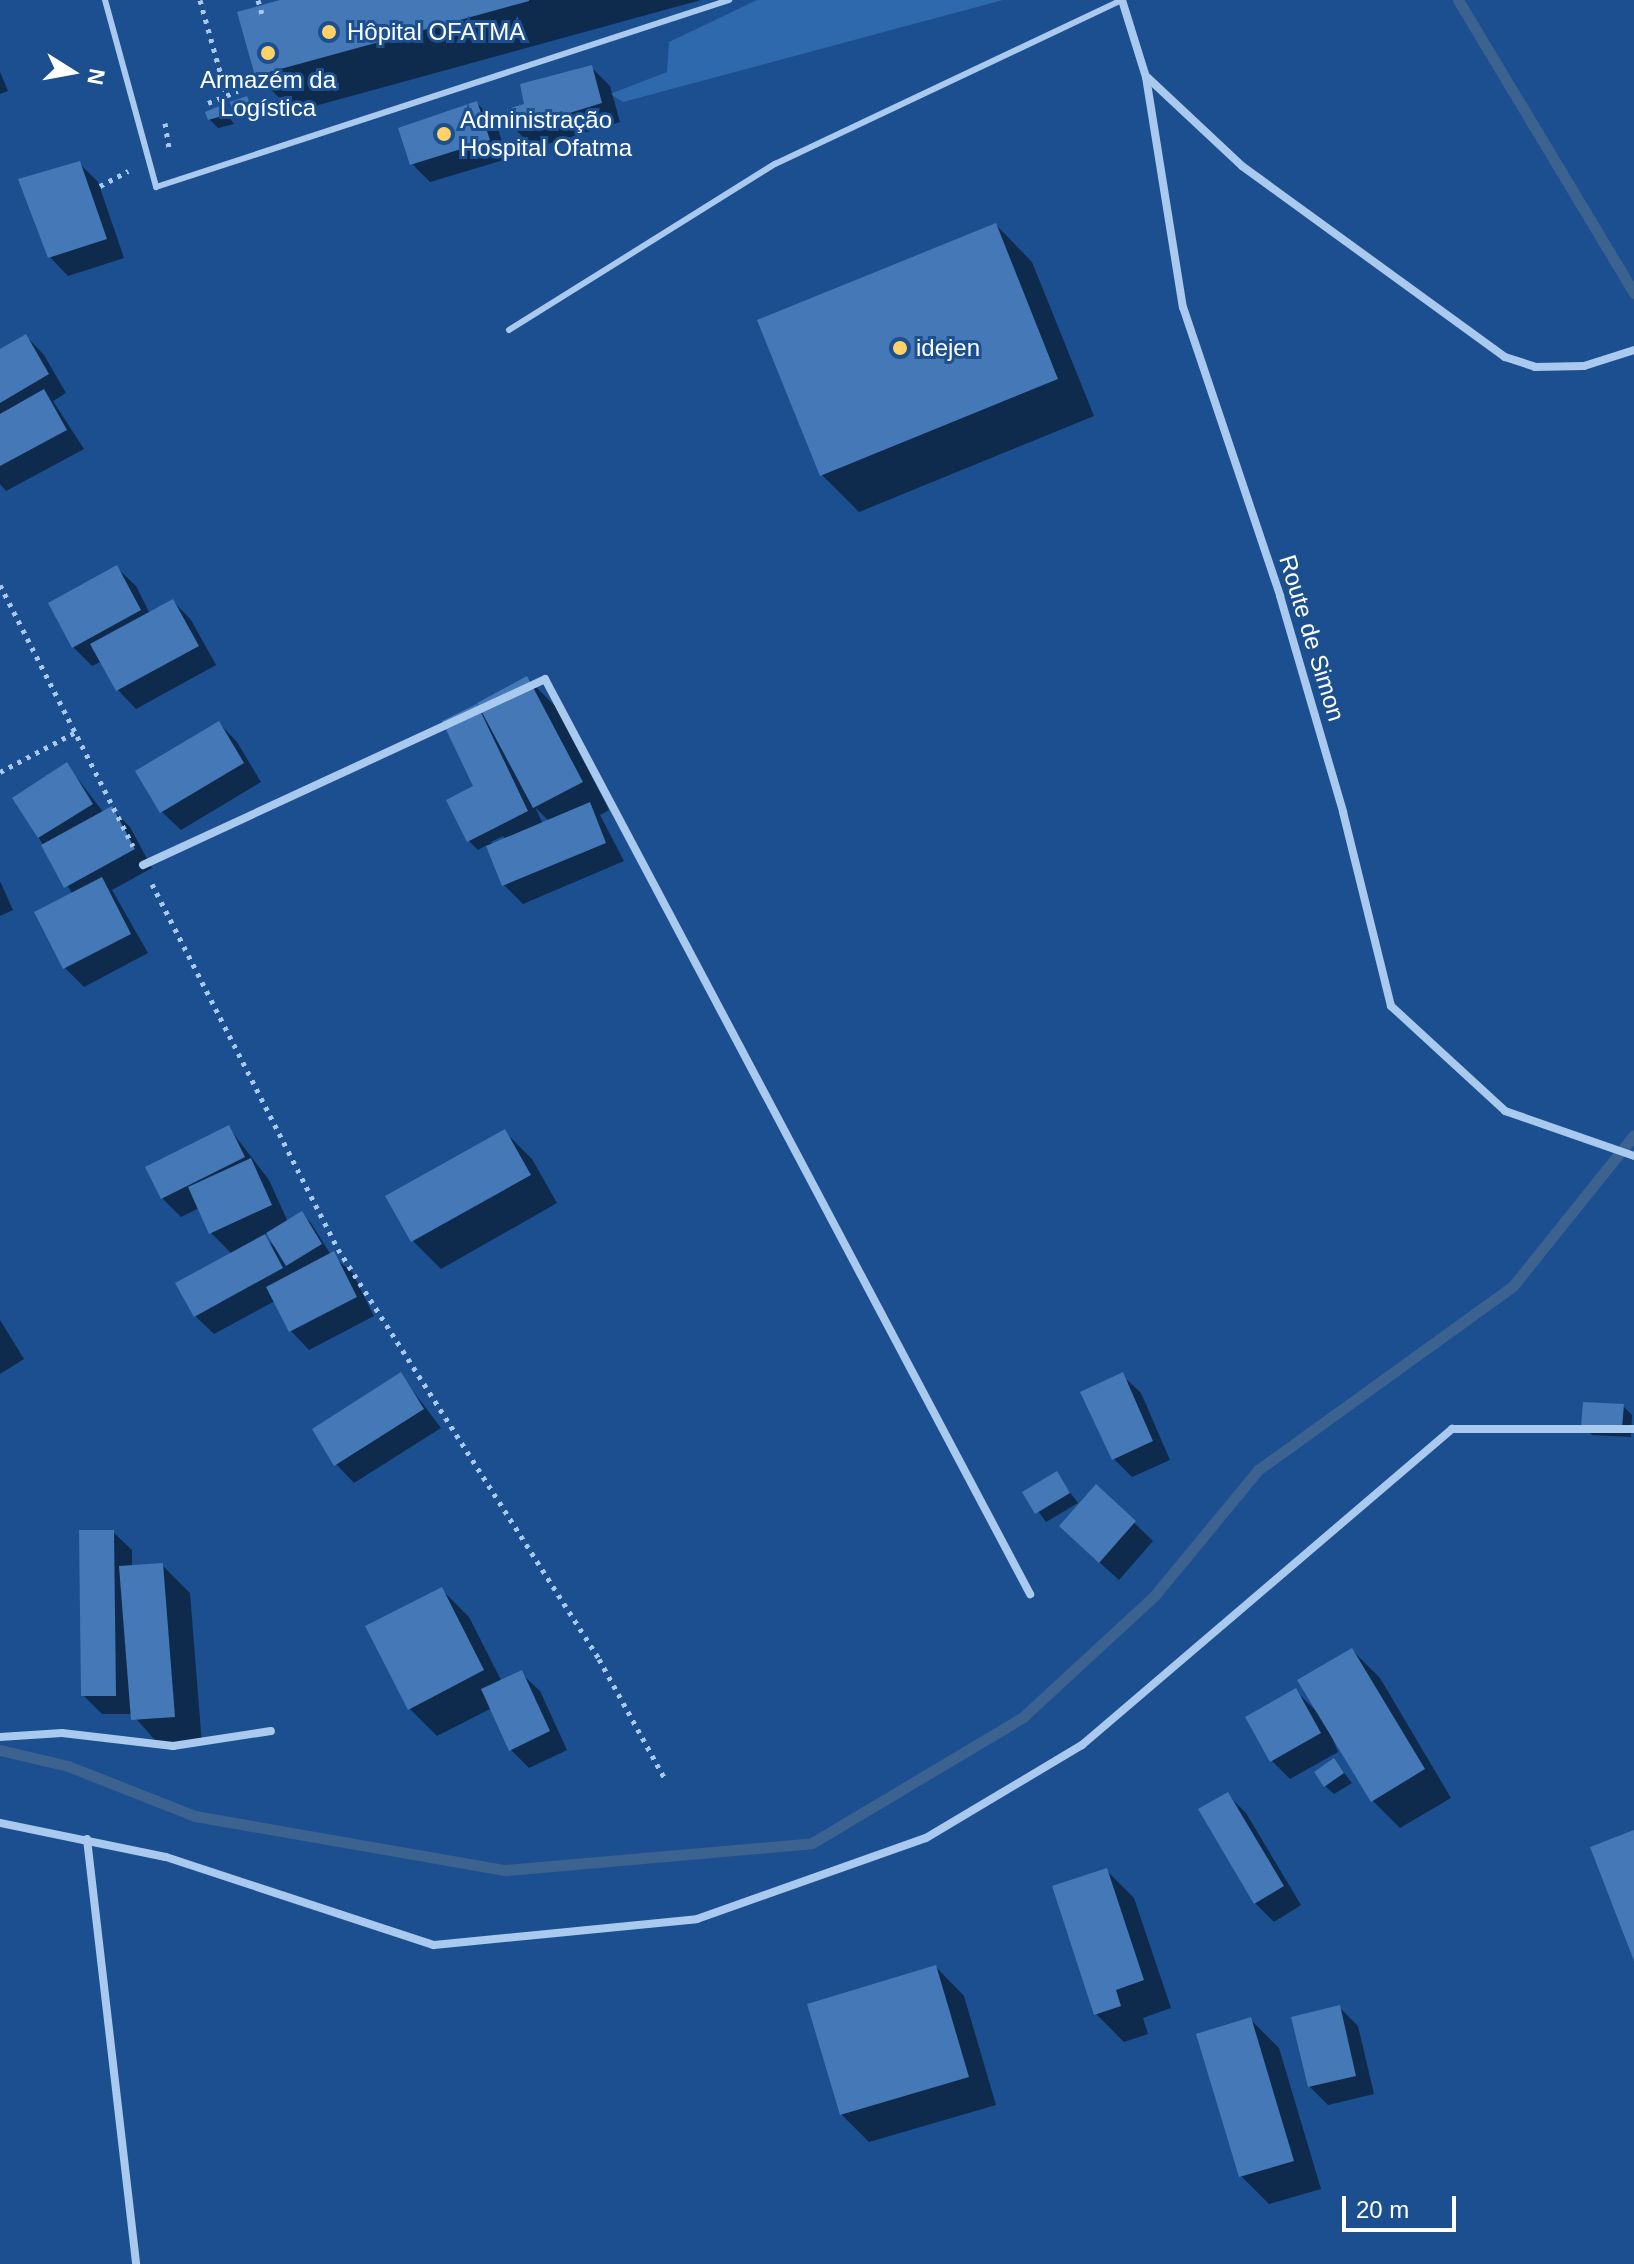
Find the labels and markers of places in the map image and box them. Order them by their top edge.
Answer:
place label: Hôpital OFATMA [347,18,525,46]
marker: Hôpital OFATMA [318,21,340,43]
marker: Armazém da Logística [259,44,277,62]
place label: Armazém da Logística [200,66,336,122]
place label: Administração Hospital Ofatma [460,106,632,162]
marker: Administração Hospital Ofatma [435,125,453,143]
place label: idejen [916,334,980,362]
marker: idejen [891,339,909,357]

